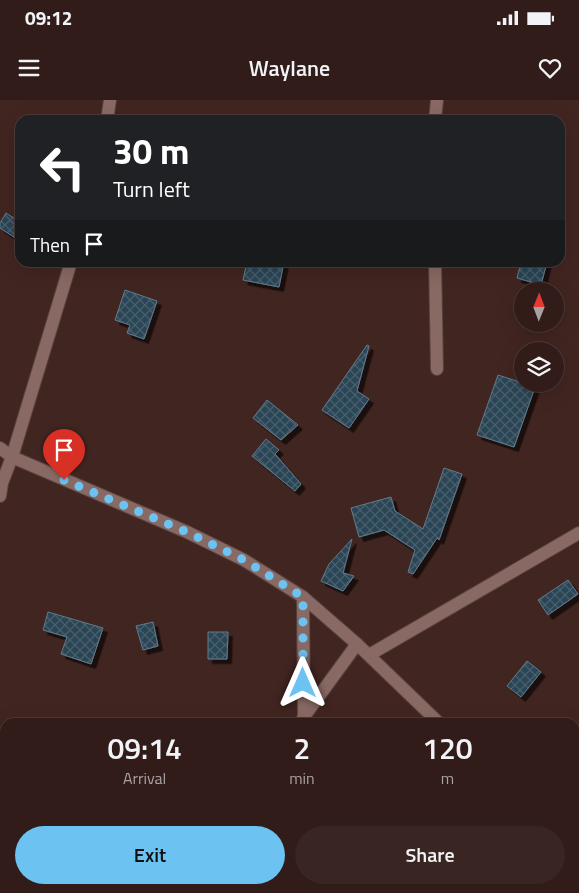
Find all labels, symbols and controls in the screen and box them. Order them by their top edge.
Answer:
text: 09:12 [25,3,72,32]
text: Waylane [249,51,330,85]
icon: menu [15,54,43,82]
icon: heart [536,54,564,82]
text: 30 m [113,124,189,178]
icon: left [30,135,95,200]
text: Turn left [113,172,190,206]
text: Then [30,230,70,259]
icon: arrive [80,230,108,258]
north arrow [514,282,564,332]
map controls [514,282,564,392]
button: layers [514,342,564,392]
pin [43,429,85,480]
icon: arrive [50,436,78,464]
position arrow [276,656,328,708]
text: 09:14 [107,725,182,771]
text: 2 [294,725,310,771]
text: 120 [422,725,473,771]
text: Arrival [123,766,166,790]
text: min [289,766,315,790]
text: m [441,766,454,790]
button: Exit [15,826,285,884]
button: Share [295,826,565,884]

